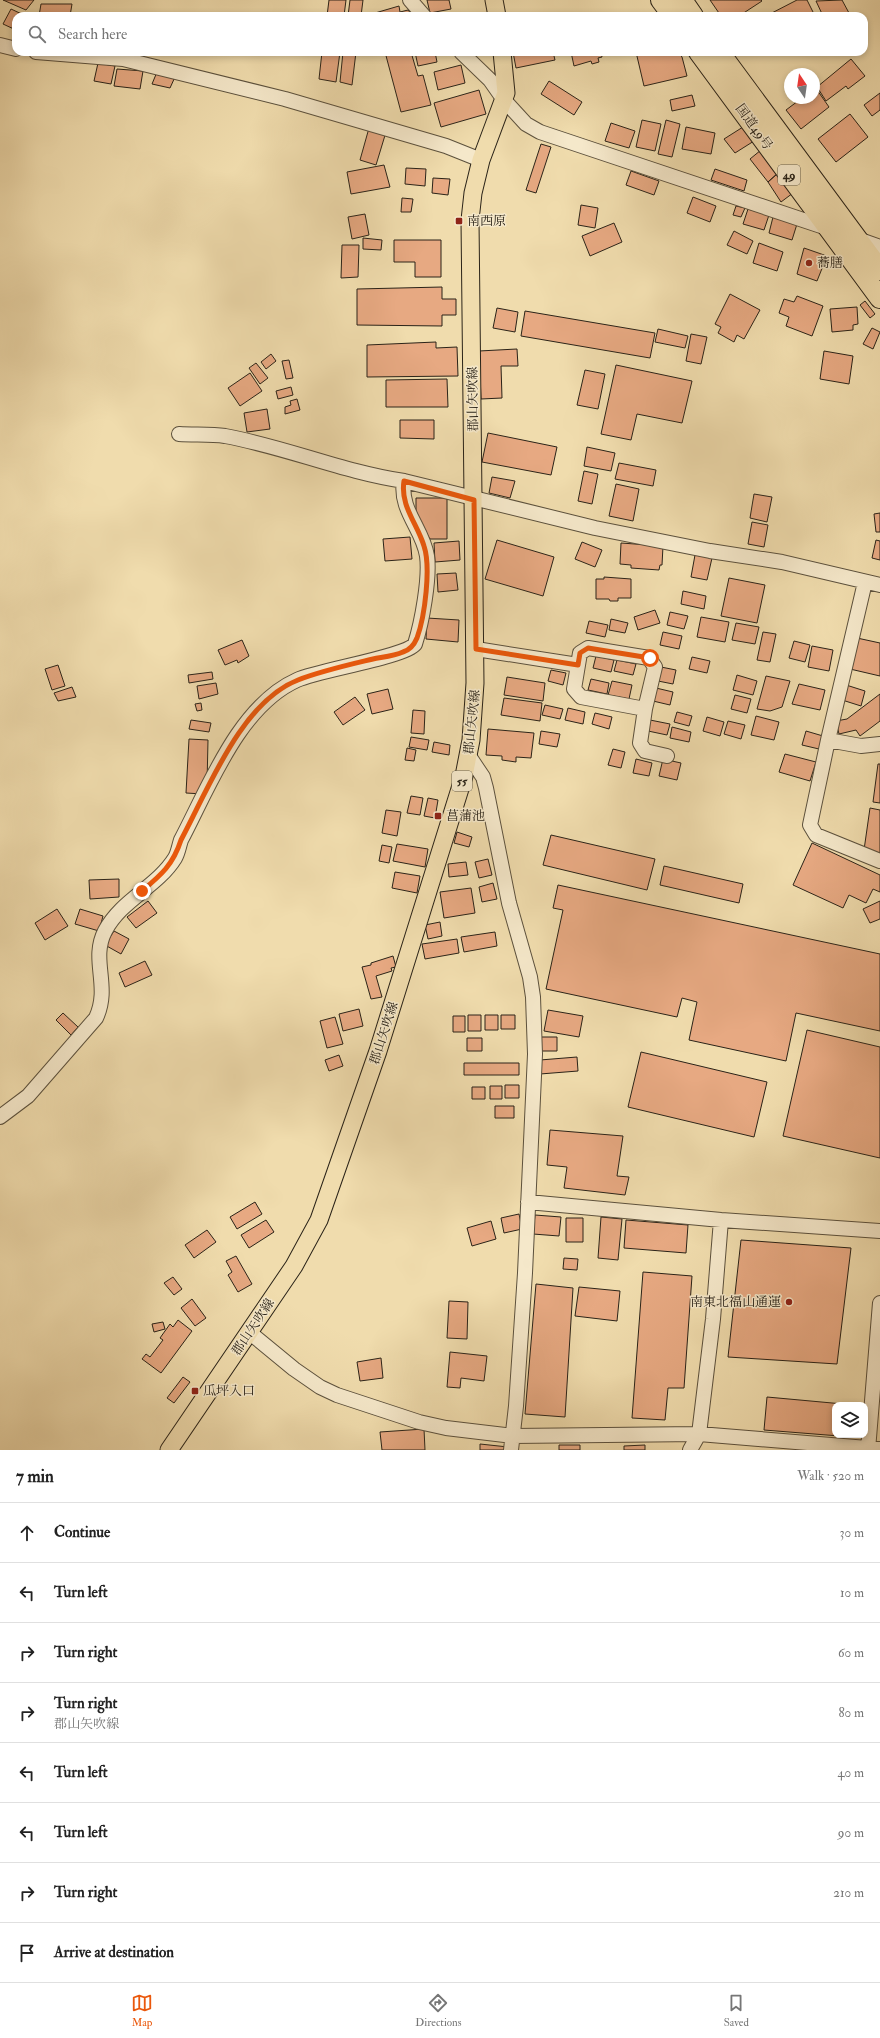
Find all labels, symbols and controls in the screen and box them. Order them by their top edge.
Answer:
search box [12,12,868,56]
icon: search [26,23,48,45]
text: Search here [58,25,127,44]
north arrow [784,68,820,104]
street label: 国道49号 [732,101,776,153]
road number: 49 [778,165,800,185]
place label: 南西原 [467,213,506,229]
marker: 南西原 [454,216,464,226]
place label: 蕎膳 [817,255,843,271]
marker: 蕎膳 [804,258,814,268]
street label: 郡山矢吹線 [464,366,482,432]
route start [641,649,659,667]
street label: 郡山矢吹線 [461,689,483,755]
road number: 55 [452,771,472,791]
place label: 菖蒲池 [446,808,485,824]
marker: 菖蒲池 [433,811,443,821]
route end [133,882,151,900]
street label: 郡山矢吹線 [366,1000,402,1066]
place label: 南東北福山通運 [690,1294,781,1310]
street label: 郡山矢吹線 [228,1296,278,1358]
marker: 南東北福山通運 [784,1297,794,1307]
place label: 瓜坪入口 [203,1383,255,1399]
marker: 瓜坪入口 [190,1386,200,1396]
map controls [832,1402,868,1438]
button: layers [832,1402,868,1438]
text: 7 min [16,1466,54,1487]
text: Walk · 520 m [797,1468,864,1484]
icon: ahead [16,1522,38,1544]
text: Continue [54,1523,110,1542]
text: 30 m [840,1525,864,1541]
icon: left [16,1582,38,1604]
text: Turn left [54,1583,108,1602]
text: 10 m [840,1585,864,1601]
icon: right [16,1642,38,1664]
text: Turn right [54,1643,117,1662]
text: 60 m [838,1645,864,1661]
text: Turn right [54,1694,117,1713]
icon: right [16,1702,38,1724]
text: 80 m [838,1705,864,1721]
text: 郡山矢吹線 [54,1716,119,1732]
icon: left [16,1762,38,1784]
text: Turn left [54,1763,108,1782]
text: 40 m [838,1765,864,1781]
icon: left [16,1822,38,1844]
text: Turn left [54,1823,108,1842]
text: 90 m [838,1825,864,1841]
icon: right [16,1882,38,1904]
text: Turn right [54,1883,117,1902]
text: 210 m [833,1885,864,1901]
icon: arrive [16,1942,38,1964]
text: Arrive at destination [54,1943,174,1962]
tab: Map [131,1992,153,2029]
tab: Directions [415,1992,462,2029]
tab: Saved [724,1992,749,2029]

